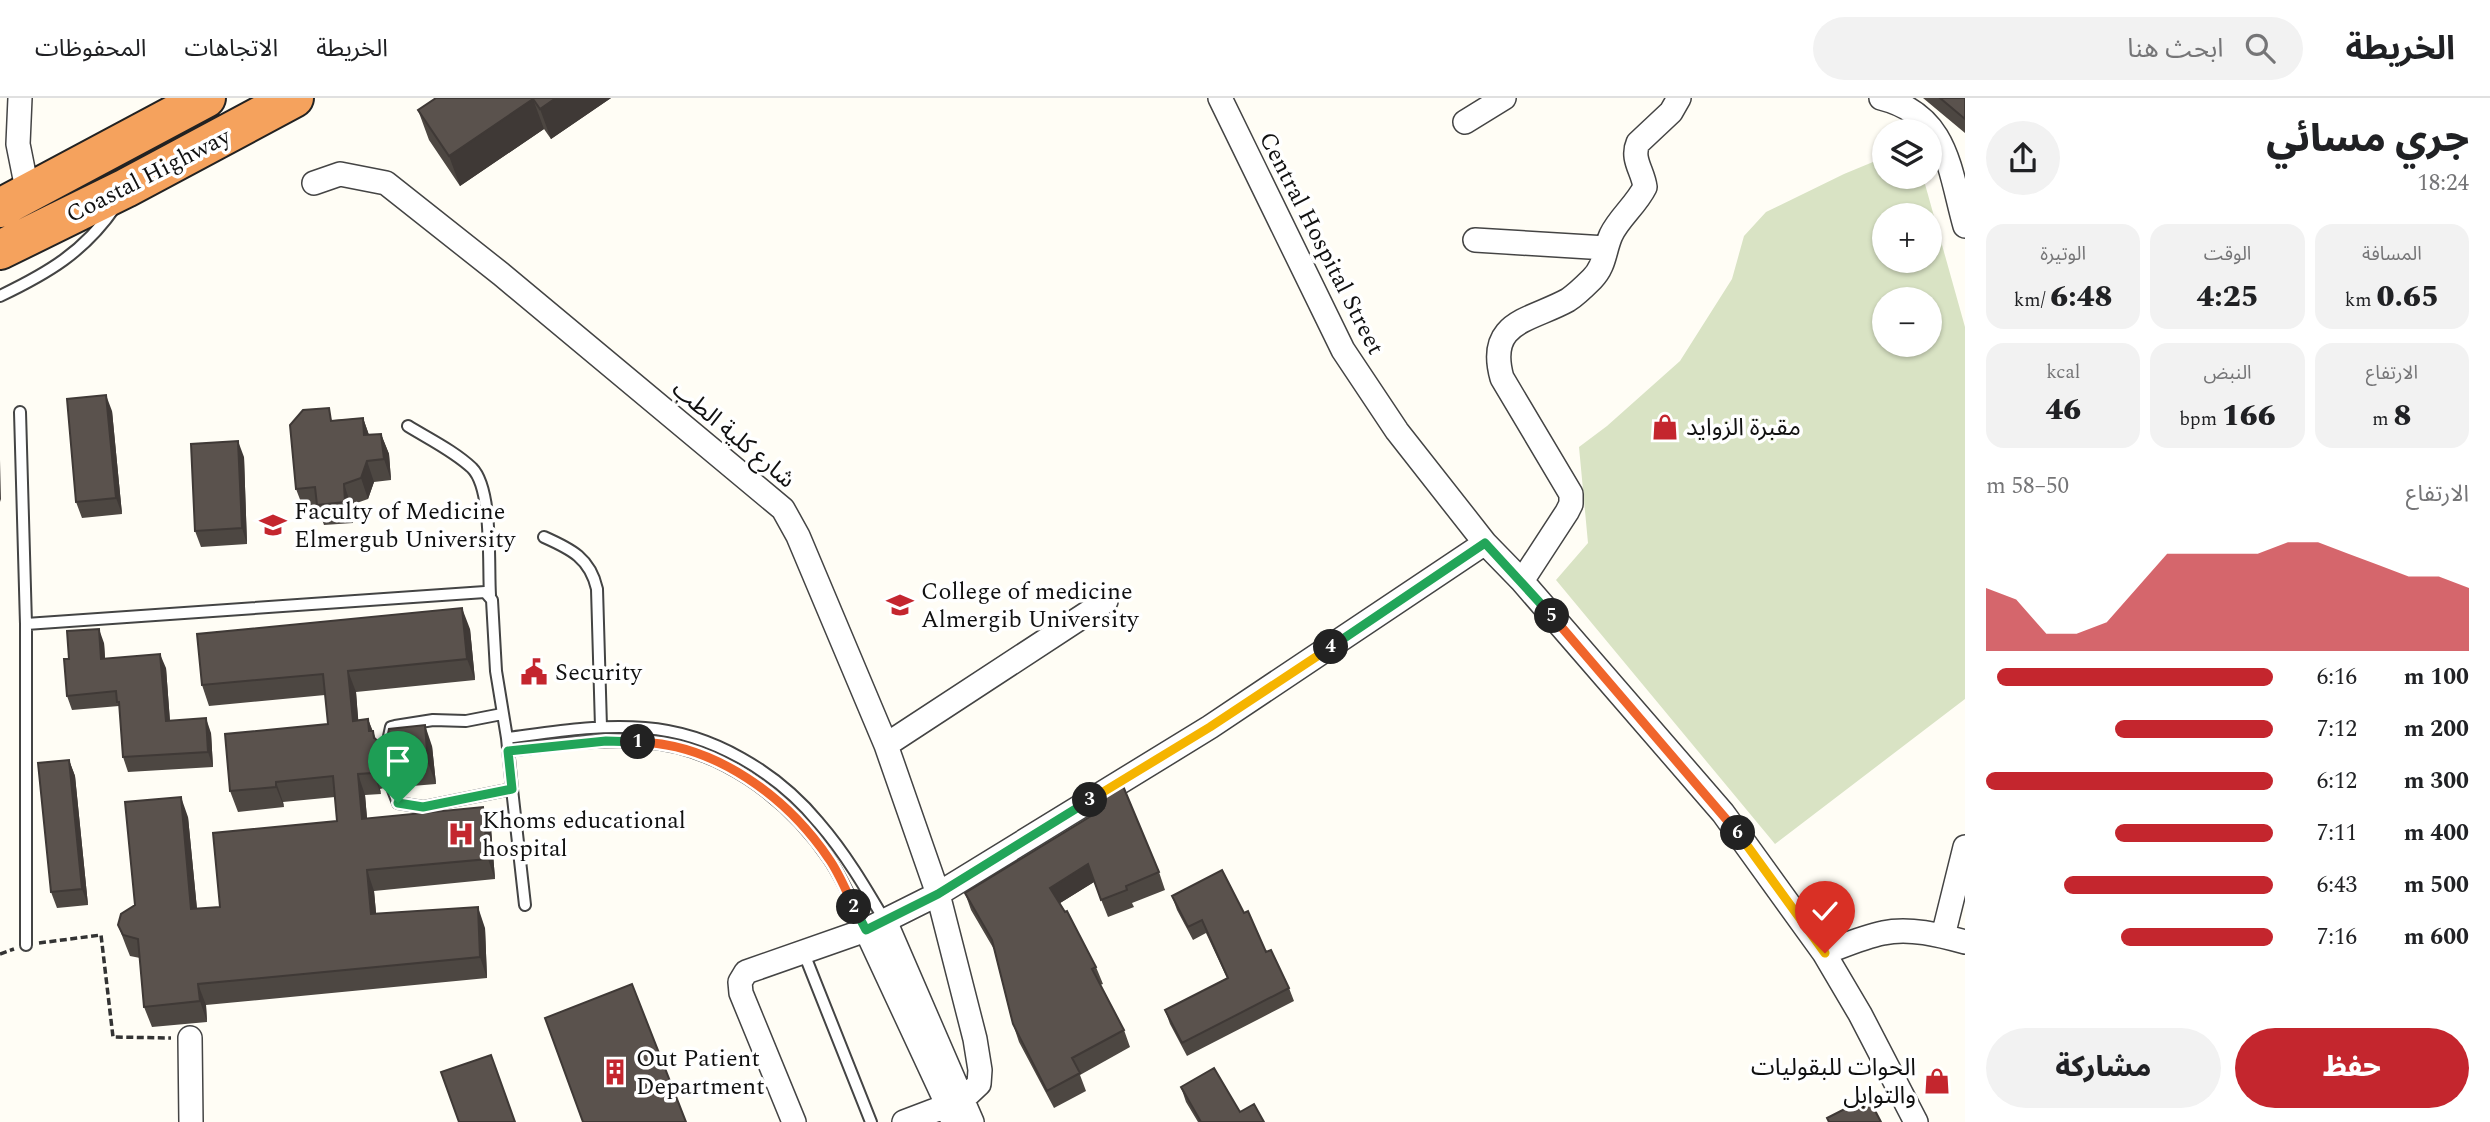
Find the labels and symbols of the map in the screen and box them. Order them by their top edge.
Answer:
street label: Coastal Highway [60,118,238,233]
street label: Central Hospital Street [1249,126,1393,361]
street label: شارع كلية الطب [664,372,803,497]
place label: مقبرة الزوايد [1686,410,1801,446]
shop icon: مقبرة الزوايد [1650,412,1680,442]
place label: Faculty of Medicine Elmergub University [294,494,517,558]
school or university icon: Faculty of Medicine Elmergub University [258,510,288,540]
place label: College of medicine Almergib University [921,574,1140,638]
school or university icon: College of medicine Almergib University [885,590,915,620]
pin: 5 [1534,598,1570,634]
pin: 4 [1314,630,1348,664]
place label: Security [555,655,643,691]
public building icon: Security [519,657,549,687]
pin: 1 [620,724,656,760]
pin [368,731,428,803]
pin: 3 [1072,782,1108,818]
place label: Khoms educational hospital [482,803,686,867]
pin: 6 [1720,816,1756,850]
hospital icon: Khoms educational hospital [446,819,476,849]
pin [1795,881,1855,953]
pin: 2 [836,890,872,924]
place label: Out Patient Department [636,1041,765,1105]
place label: الحوات للبقوليات والتوابل [1751,1050,1916,1114]
building icon: Out Patient Department [600,1057,630,1087]
shop icon: الحوات للبقوليات والتوابل [1922,1066,1952,1096]

